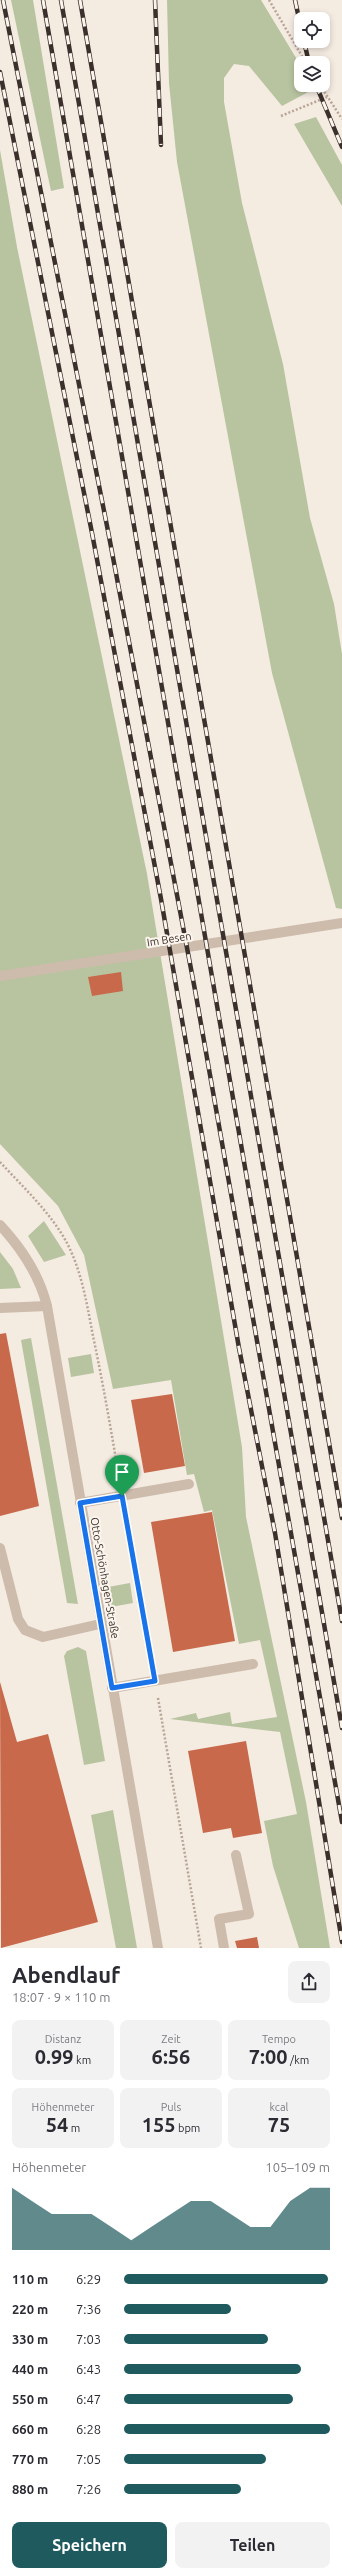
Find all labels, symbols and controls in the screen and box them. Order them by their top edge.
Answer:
map controls [294,12,330,92]
button: locate [294,12,330,48]
button: layers [294,56,330,92]
street label: Im Besen [146,930,192,948]
pin [105,1455,139,1496]
icon: arrive [111,1461,133,1483]
street label: Otto-Schönhagen-Straße [88,1516,122,1640]
button: share [288,1961,330,2003]
text: Abendlauf [12,1962,120,1987]
text: 18:07 · 9 × 110 m [12,1990,111,2004]
text: Distanz [45,2033,81,2045]
text: Zeit [161,2033,181,2045]
text: Tempo [262,2033,296,2045]
text: 0.99 [35,2045,74,2068]
text: 6:56 [152,2045,190,2068]
text: 7:00 [249,2045,288,2068]
text: km [74,2054,91,2066]
text: /km [288,2054,309,2066]
text: Höhenmeter [32,2101,94,2113]
text: Puls [161,2101,181,2113]
text: kcal [270,2101,289,2113]
text: 54 [46,2113,68,2136]
text: 155 [142,2113,175,2136]
text: 75 [268,2113,290,2136]
text: m [68,2122,80,2134]
text: bpm [175,2122,200,2134]
text: Höhenmeter [12,2160,86,2174]
text: 105–109 m [265,2160,330,2174]
text: 110 m [12,2272,48,2286]
text: 6:29 [76,2272,101,2286]
text: 220 m [12,2302,48,2316]
text: 7:36 [76,2302,101,2316]
text: 330 m [12,2332,48,2346]
text: 7:03 [76,2332,101,2346]
text: 440 m [12,2362,48,2376]
text: 6:43 [76,2362,101,2376]
text: 550 m [12,2392,48,2406]
text: 6:47 [76,2392,101,2406]
text: 660 m [12,2422,48,2436]
text: 6:28 [76,2422,101,2436]
text: 770 m [12,2452,48,2466]
text: 7:05 [76,2452,101,2466]
text: 880 m [12,2482,48,2496]
text: 7:26 [76,2482,101,2496]
button: Speichern [12,2522,167,2568]
button: Teilen [175,2522,330,2568]

